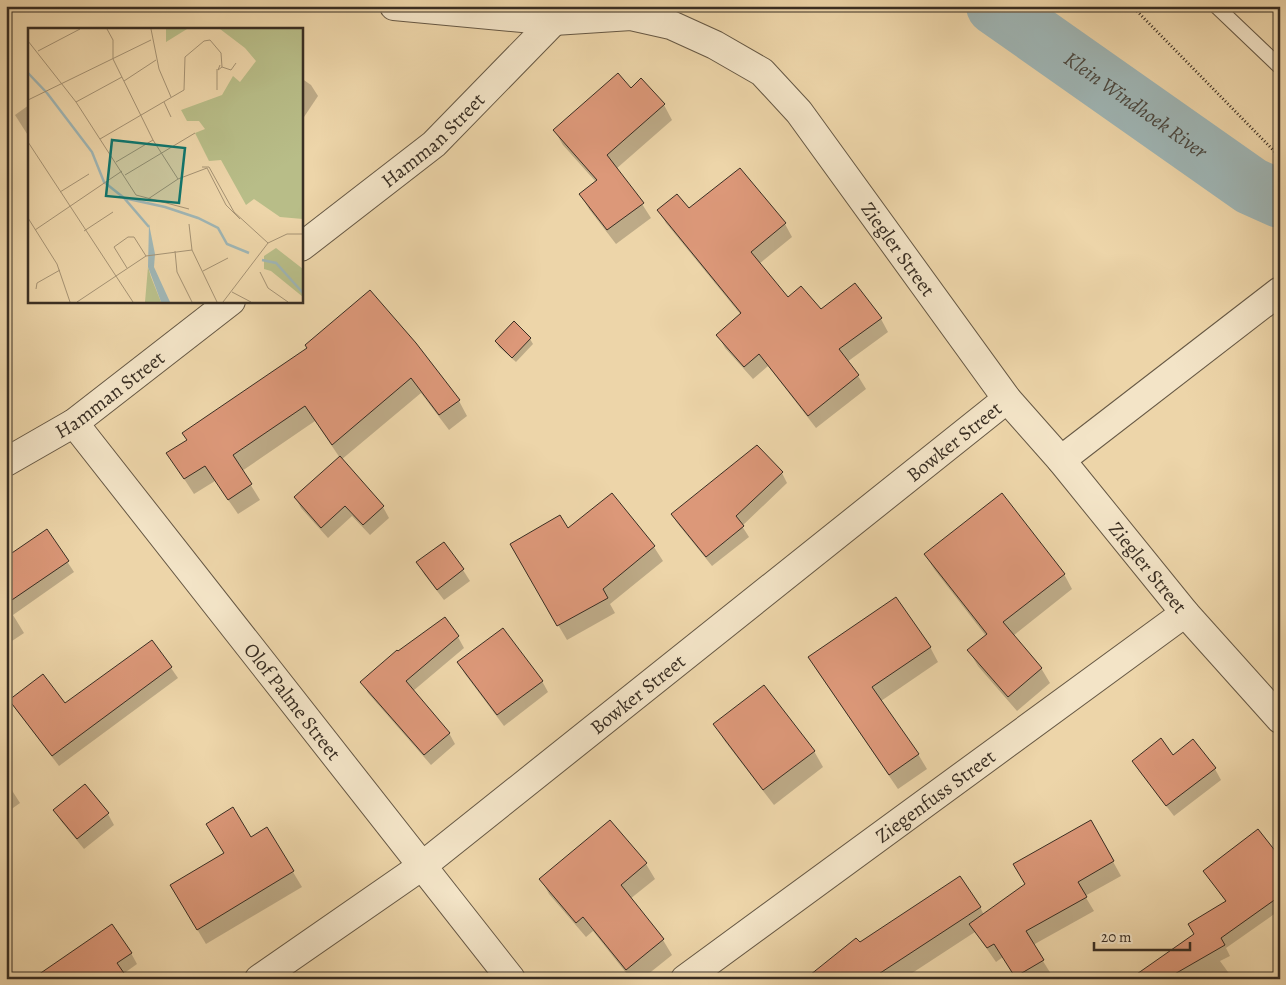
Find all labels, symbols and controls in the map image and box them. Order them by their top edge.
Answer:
inset map [28,28,302,302]
water label: Klein Windhoek River [1059,45,1213,165]
street label: Hamman Street [376,87,491,194]
street label: Ziegler Street [854,197,941,302]
street label: Hamman Street [50,344,171,445]
street label: Bowker Street [901,395,1008,488]
street label: Ziegler Street [1102,516,1193,619]
street label: Olof Palme Street [238,637,347,766]
street label: Bowker Street [584,648,691,741]
street label: Ziegenfuss Street [870,743,1001,849]
scale bar [1094,920,1190,952]
text: 20 m [1101,927,1132,947]

